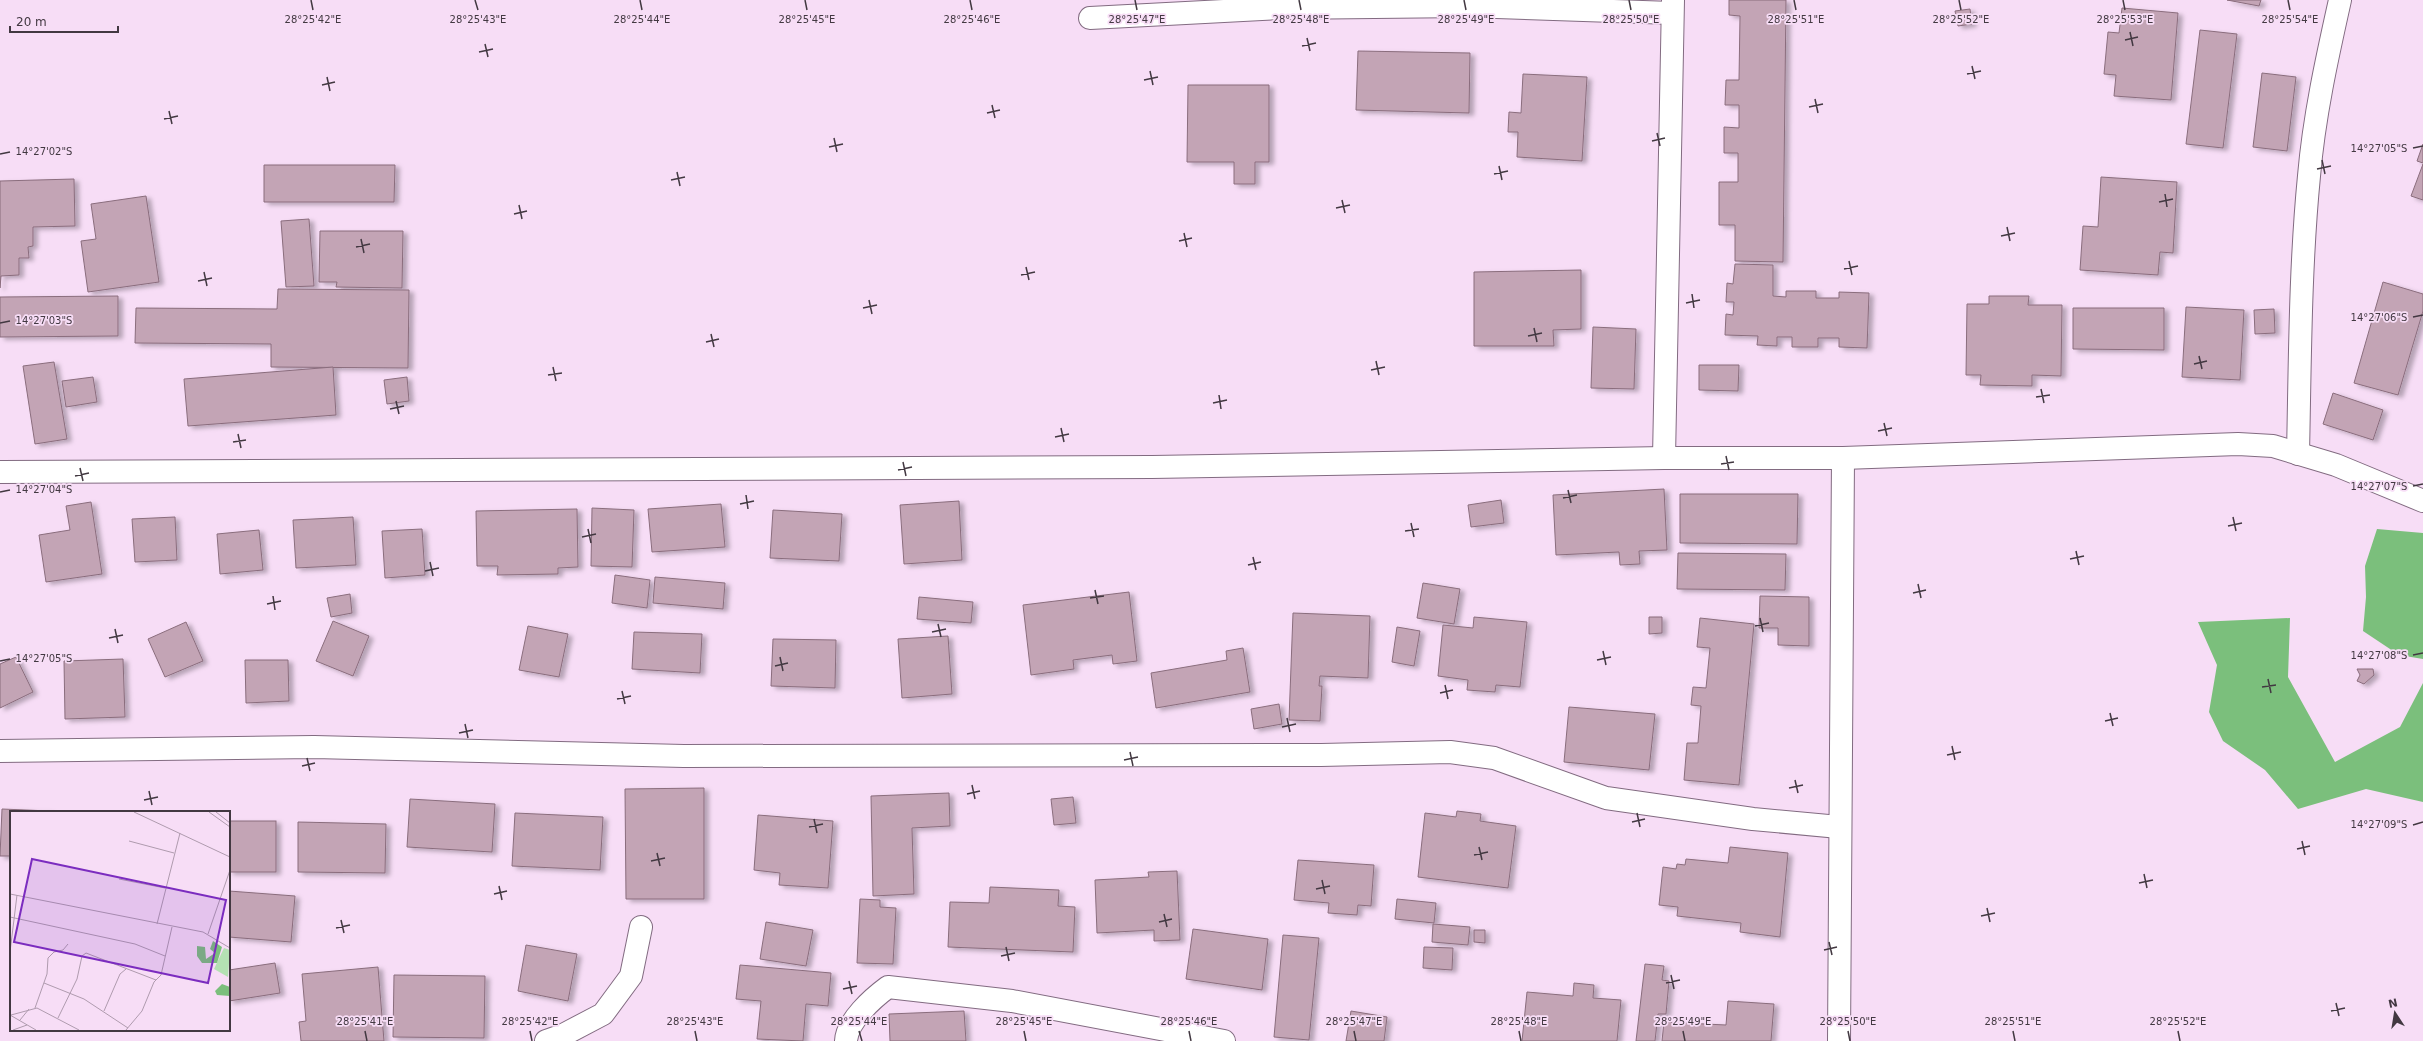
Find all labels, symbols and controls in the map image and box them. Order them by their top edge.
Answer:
scale bar [10,8,118,34]
text: 28°25'42"E [285,14,341,25]
text: 28°25'43"E [450,14,506,25]
text: 28°25'44"E [614,14,670,25]
text: 28°25'45"E [779,14,835,25]
text: 28°25'46"E [944,14,1000,25]
text: 28°25'47"E [1109,14,1165,25]
text: 28°25'48"E [1273,14,1329,25]
text: 28°25'49"E [1438,14,1494,25]
text: 28°25'50"E [1603,14,1659,25]
text: 28°25'51"E [1768,14,1824,25]
text: 28°25'52"E [1933,14,1989,25]
text: 28°25'53"E [2097,14,2153,25]
text: 28°25'54"E [2262,14,2318,25]
text: 20 m [16,15,47,29]
text: 14°27'05"S [2351,143,2407,154]
text: 14°27'02"S [16,146,72,157]
text: 14°27'06"S [2351,312,2407,323]
text: 14°27'03"S [16,315,72,326]
text: 14°27'07"S [2351,481,2407,492]
text: 14°27'04"S [16,484,72,495]
text: 14°27'08"S [2351,650,2407,661]
text: 14°27'05"S [16,653,72,664]
inset map [10,811,230,1031]
text: 14°27'09"S [2351,819,2407,830]
north arrow [2375,993,2415,1033]
text: N [2387,996,2399,1011]
text: 28°25'41"E [337,1016,393,1027]
text: 28°25'42"E [502,1016,558,1027]
text: 28°25'43"E [667,1016,723,1027]
text: 28°25'44"E [831,1016,887,1027]
text: 28°25'45"E [996,1016,1052,1027]
text: 28°25'46"E [1161,1016,1217,1027]
text: 28°25'47"E [1326,1016,1382,1027]
text: 28°25'48"E [1491,1016,1547,1027]
text: 28°25'49"E [1655,1016,1711,1027]
text: 28°25'50"E [1820,1016,1876,1027]
text: 28°25'51"E [1985,1016,2041,1027]
text: 28°25'52"E [2150,1016,2206,1027]

